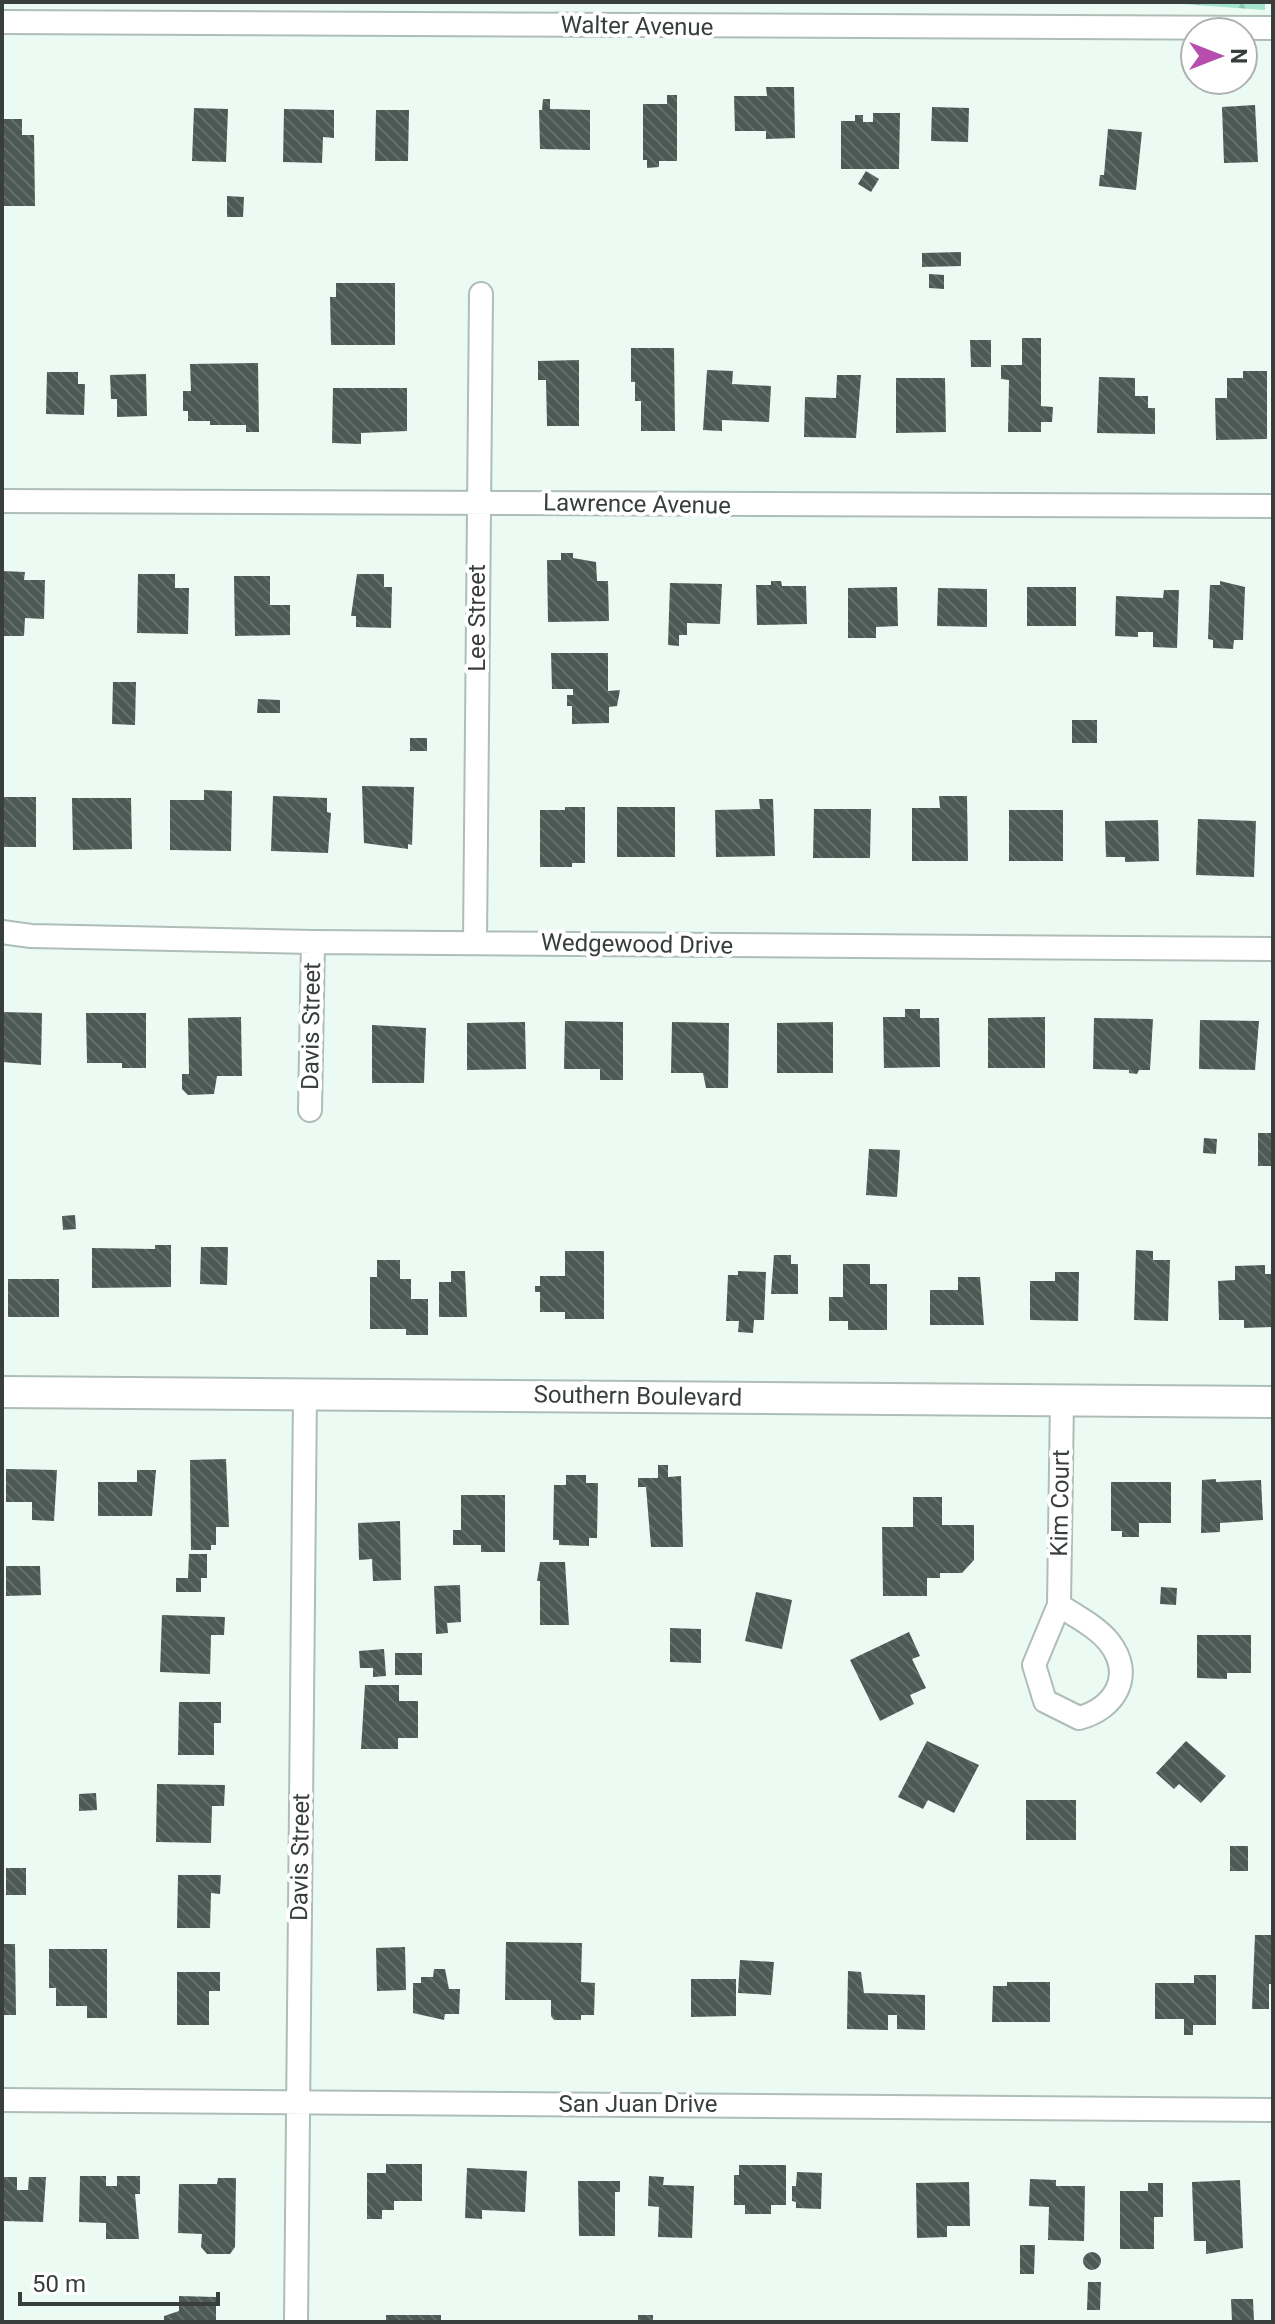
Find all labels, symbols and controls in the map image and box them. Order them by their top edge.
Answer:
street label: Walter Avenue [560,11,714,41]
north arrow [1179,16,1259,96]
text: N [1226,48,1251,64]
street label: Lawrence Avenue [543,488,731,520]
street label: Lee Street [463,564,491,672]
street label: Wedgewood Drive [541,928,733,960]
street label: Davis Street [296,962,326,1090]
street label: Southern Boulevard [533,1380,743,1412]
street label: Kim Court [1045,1449,1075,1557]
street label: Davis Street [285,1793,315,1921]
street label: San Juan Drive [558,2090,718,2118]
scale bar [20,2256,218,2306]
text: 50 m [32,2270,86,2298]

